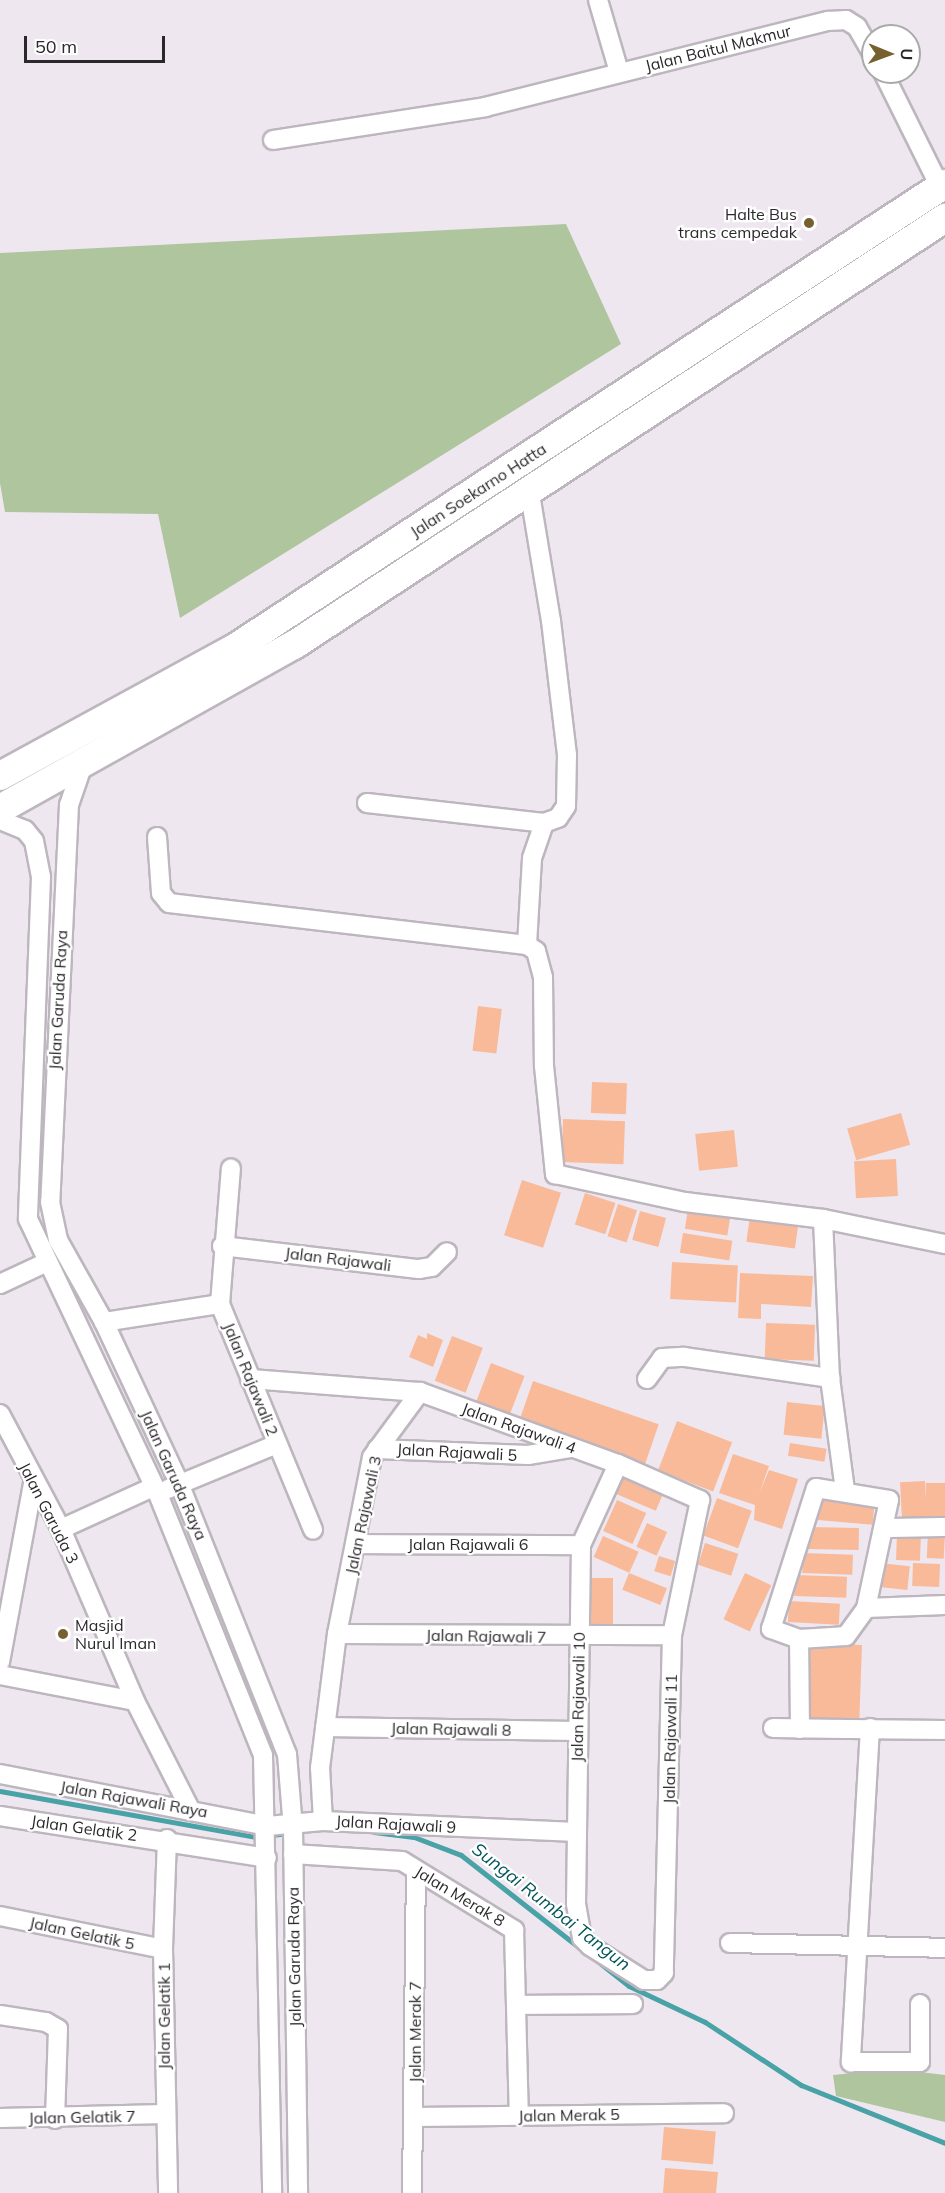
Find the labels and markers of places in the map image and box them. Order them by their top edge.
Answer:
place label: Halte Bus trans cempedak [678,204,797,242]
marker: Halte Bus trans cempedak [802,216,816,230]
place label: Masjid Nurul Iman [75,1615,156,1653]
marker: Masjid Nurul Iman [56,1627,70,1641]

